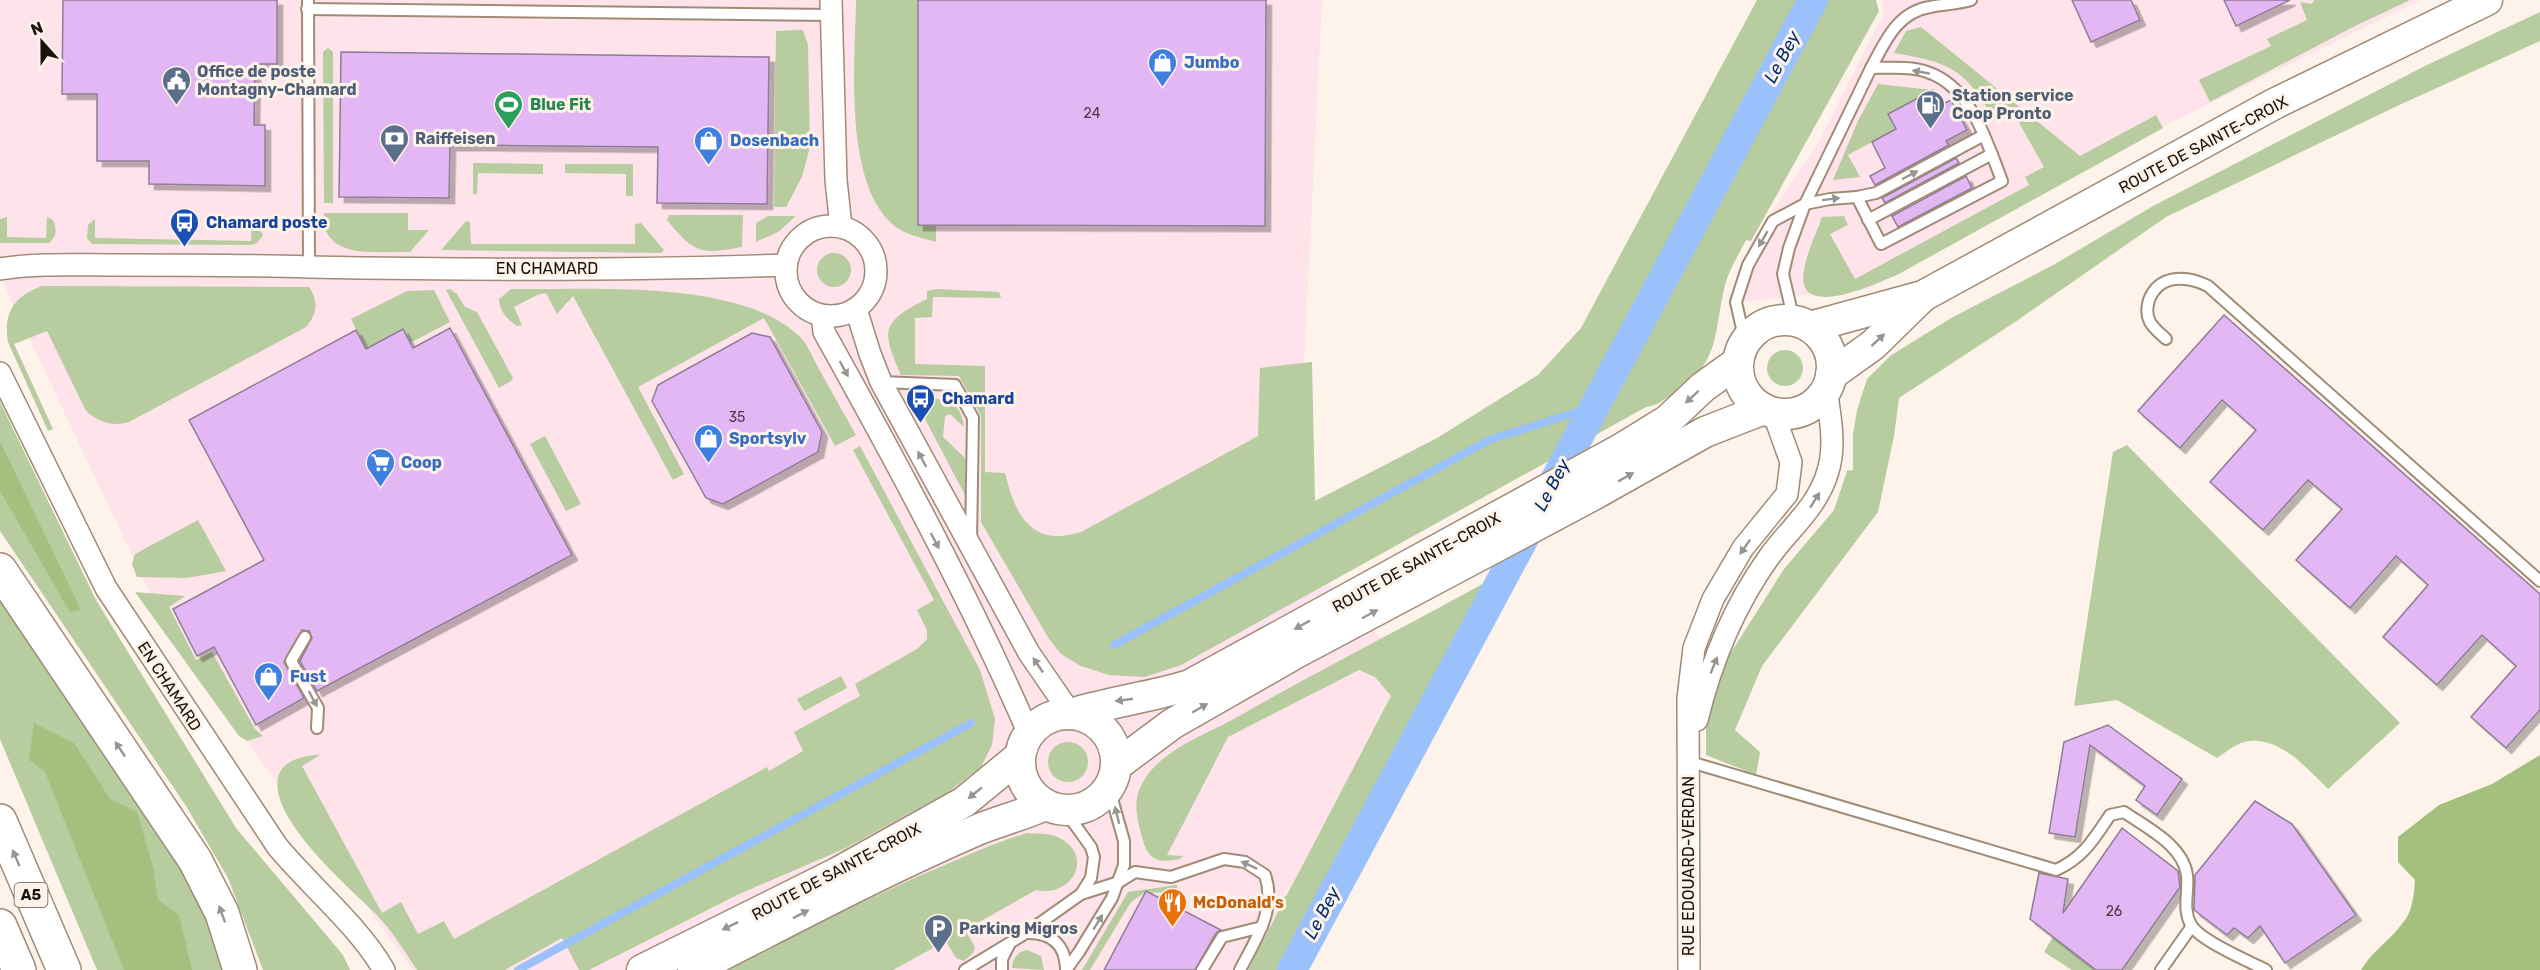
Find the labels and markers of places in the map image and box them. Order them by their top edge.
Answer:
shop icon: Jumbo [1147,46,1179,88]
place label: Jumbo [1184,53,1240,72]
place label: Office de poste Montagny-Chamard [197,62,357,99]
public building icon: Office de poste Montagny-Chamard [160,64,192,106]
place label: Station service Coop Pronto [1952,86,2074,123]
sports icon: Blue Fit [493,88,525,130]
fuel station icon: Station service Coop Pronto [1915,88,1947,130]
place label: Blue Fit [530,95,591,114]
bank icon: Raiffeisen [378,122,410,164]
shop icon: Dosenbach [693,124,725,166]
place label: Raiffeisen [415,129,496,148]
place label: Dosenbach [730,131,819,150]
bus stop icon: Chamard poste [169,206,201,248]
place label: Chamard poste [206,213,328,232]
bus stop icon: Chamard [905,382,937,424]
place label: Chamard [942,389,1014,408]
shop icon: Sportsylv [692,422,724,464]
place label: Sportsylv [729,429,807,448]
supermarket icon: Coop [364,446,396,488]
place label: Coop [401,453,442,472]
shop icon: Fust [253,660,285,702]
place label: Fust [290,667,327,686]
restaurant icon: McDonald's [1156,886,1188,928]
place label: McDonald's [1193,893,1284,912]
parking icon: Parking Migros [922,912,954,954]
place label: Parking Migros [959,919,1078,938]

